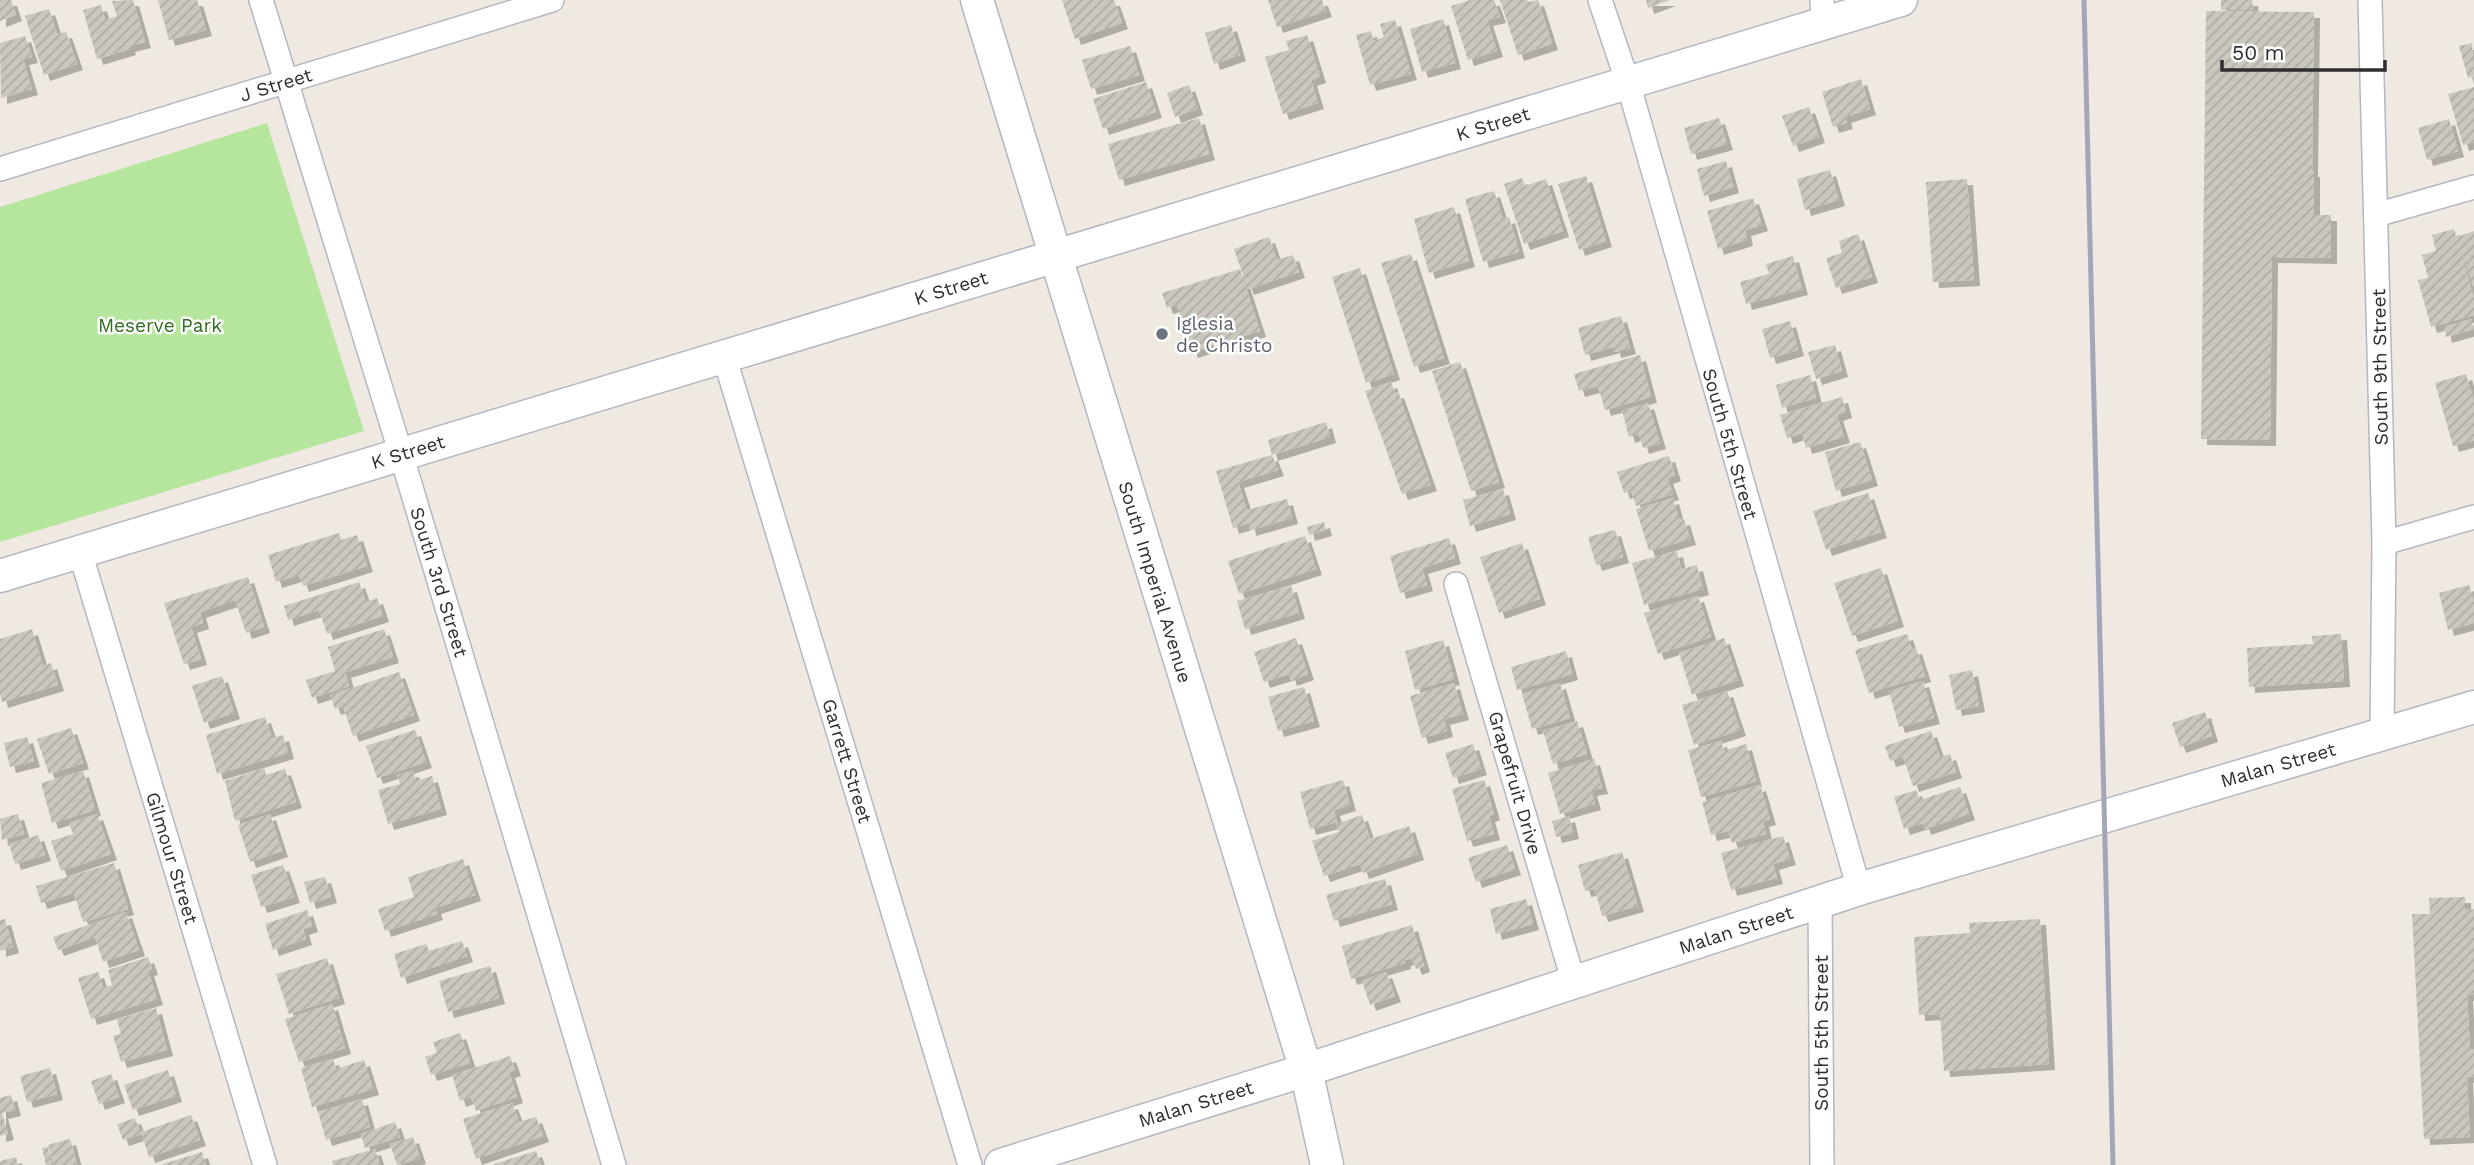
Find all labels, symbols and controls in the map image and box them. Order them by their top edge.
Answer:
scale bar [2222,28,2385,72]
text: 50 m [2232,40,2284,65]
street label: J Street [237,63,315,107]
street label: K Street [1453,102,1533,146]
street label: K Street [911,266,991,310]
street label: South 9th Street [2367,288,2393,446]
place label: Iglesia de Christo [1176,312,1272,357]
park label: Meserve Park [98,314,222,337]
marker: Iglesia de Christo [1154,326,1170,342]
street label: South 5th Street [1697,366,1763,522]
street label: K Street [368,430,448,474]
street label: South Imperial Avenue [1113,478,1197,686]
street label: South 3rd Street [405,504,473,660]
street label: Garrett Street [817,696,877,826]
street label: Grapefruit Drive [1483,708,1547,858]
street label: Malan Street [2218,738,2338,792]
street label: Gilmour Street [141,789,203,927]
street label: Malan Street [1676,901,1796,959]
street label: South 5th Street [1810,955,1833,1111]
street label: Malan Street [1136,1076,1256,1132]

